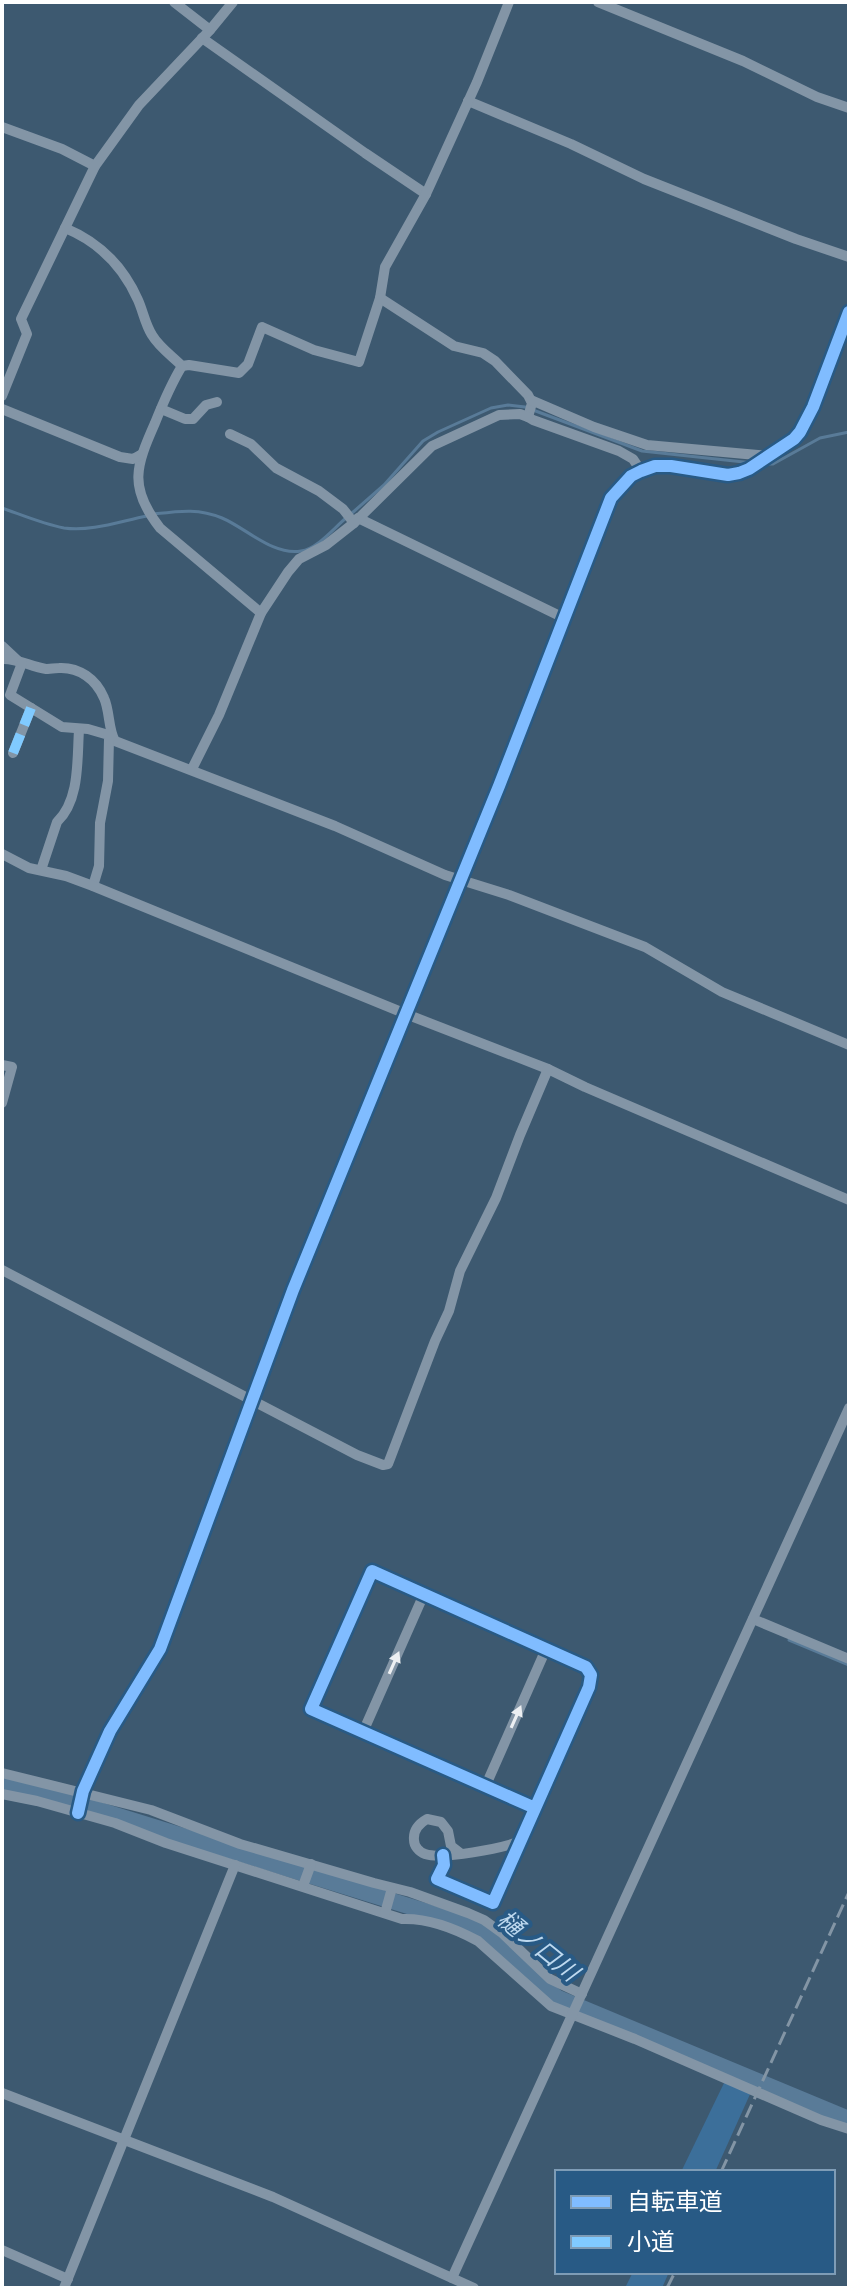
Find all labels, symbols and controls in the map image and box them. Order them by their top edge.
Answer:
one-way arrow [388,1651,401,1675]
one-way arrow [509,1705,523,1729]
water label: 樋ノ口川 [492,1904,587,1989]
legend [555,2170,835,2274]
text: 自転車道 [627,2187,723,2216]
text: 小道 [627,2227,675,2256]

